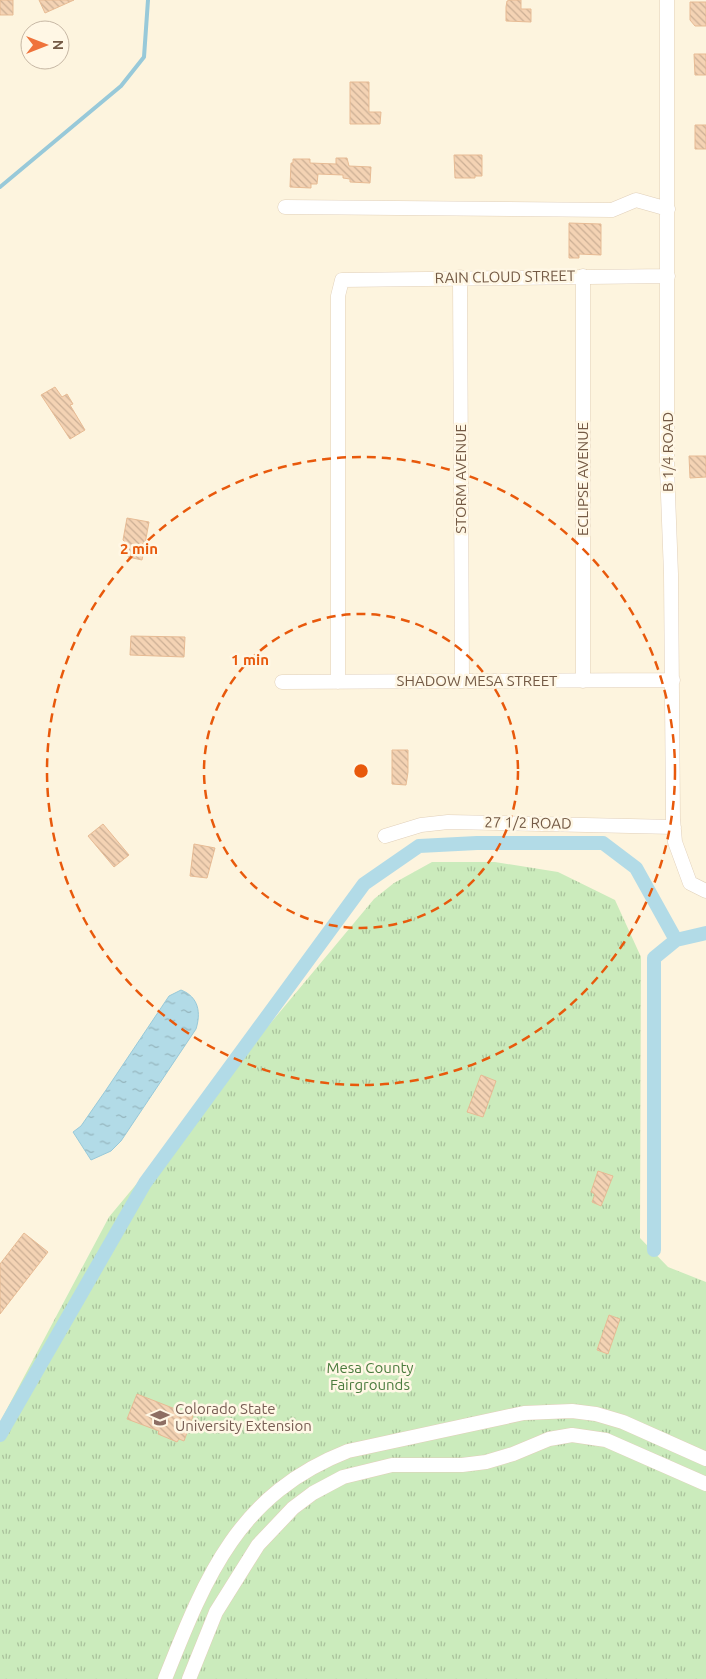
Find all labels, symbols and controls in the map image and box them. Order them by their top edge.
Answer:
north arrow [20,20,70,70]
text: N [50,40,66,50]
street label: RAIN CLOUD STREET [435,267,576,286]
street label: B 1/4 ROAD [659,412,676,492]
street label: ECLIPSE AVENUE [574,422,591,536]
street label: STORM AVENUE [452,424,469,534]
text: 2 min [120,540,158,557]
text: 1 min [231,651,269,668]
street label: SHADOW MESA STREET [397,672,558,689]
centre of rings [352,762,370,780]
street label: 27 1/2 ROAD [484,813,572,832]
park label: Mesa County Fairgrounds [326,1359,414,1393]
place label: Colorado State University Extension [175,1400,312,1434]
school or university icon: Colorado State University Extension [149,1407,171,1429]

